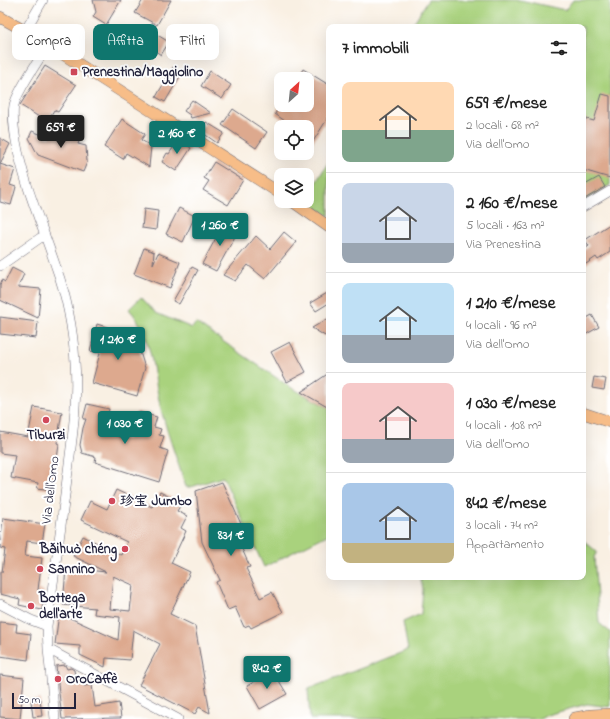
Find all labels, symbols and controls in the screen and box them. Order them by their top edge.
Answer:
chip: Compra [12,24,85,60]
chip: Affitta [93,24,158,60]
chip: Filtri [166,24,219,60]
text: 7 immobili [342,36,409,61]
icon: filters [548,37,570,59]
place label: Prenestina/Maggiolino [82,62,203,85]
marker: Prenestina/Maggiolino [69,67,79,77]
north arrow [274,72,314,112]
map controls [274,72,314,208]
text: 659 €/mese [466,91,547,116]
icon: home [374,98,422,146]
pin: 659 € [33,115,89,149]
text: 2 locali · 68 m² [466,116,539,135]
text: 659 € [46,118,76,137]
button: locate [274,120,314,160]
pin: 2 160 € [140,121,214,155]
text: 2 160 € [158,124,196,143]
text: Via dell'Omo [466,135,530,154]
button: layers [274,168,314,208]
text: 2 160 €/mese [466,191,557,216]
icon: home [374,199,422,247]
pin: 1 260 € [183,213,257,247]
text: 1 260 € [201,216,239,235]
text: 5 locali · 163 m² [466,216,545,235]
text: Via Prenestina [466,235,541,254]
text: 1 210 €/mese [466,291,555,316]
icon: home [374,299,422,347]
text: 4 locali · 96 m² [466,316,537,335]
pin: 1 210 € [81,327,155,361]
text: 1 210 € [100,330,136,349]
text: Via dell'Omo [466,335,530,354]
text: 1 030 €/mese [466,391,556,416]
icon: home [374,399,422,447]
pin: 1 030 € [88,411,162,445]
text: 1 030 € [107,414,143,433]
marker: Tiburzi [41,415,51,425]
text: 4 locali · 108 m² [466,416,542,435]
place label: Tiburzi [27,425,66,446]
text: Via dell'Omo [466,435,530,454]
street label: Via dell'Omo [36,455,66,526]
place label: 珍宝 Jumbo [120,491,192,512]
text: 842 €/mese [466,491,546,516]
marker: 珍宝 Jumbo [107,496,117,506]
icon: home [374,499,422,547]
text: 3 locali · 74 m² [466,516,538,535]
pin: 831 € [203,523,259,557]
text: 831 € [218,526,244,545]
text: Appartamento [466,535,544,554]
place label: Bǎihuò chéng [39,539,118,562]
marker: Bǎihuò chéng [120,544,130,554]
place label: Sannino [48,559,95,580]
marker: Sannino [35,564,45,574]
place label: Bottega dell'arte [38,588,86,625]
marker: Bottega dell'arte [26,601,36,611]
pin: 842 € [239,656,295,690]
text: 842 € [252,659,282,678]
place label: OroCaffè [66,669,118,690]
marker: OroCaffè [53,674,63,684]
scale bar [12,691,76,710]
text: 50 m [18,692,40,708]

